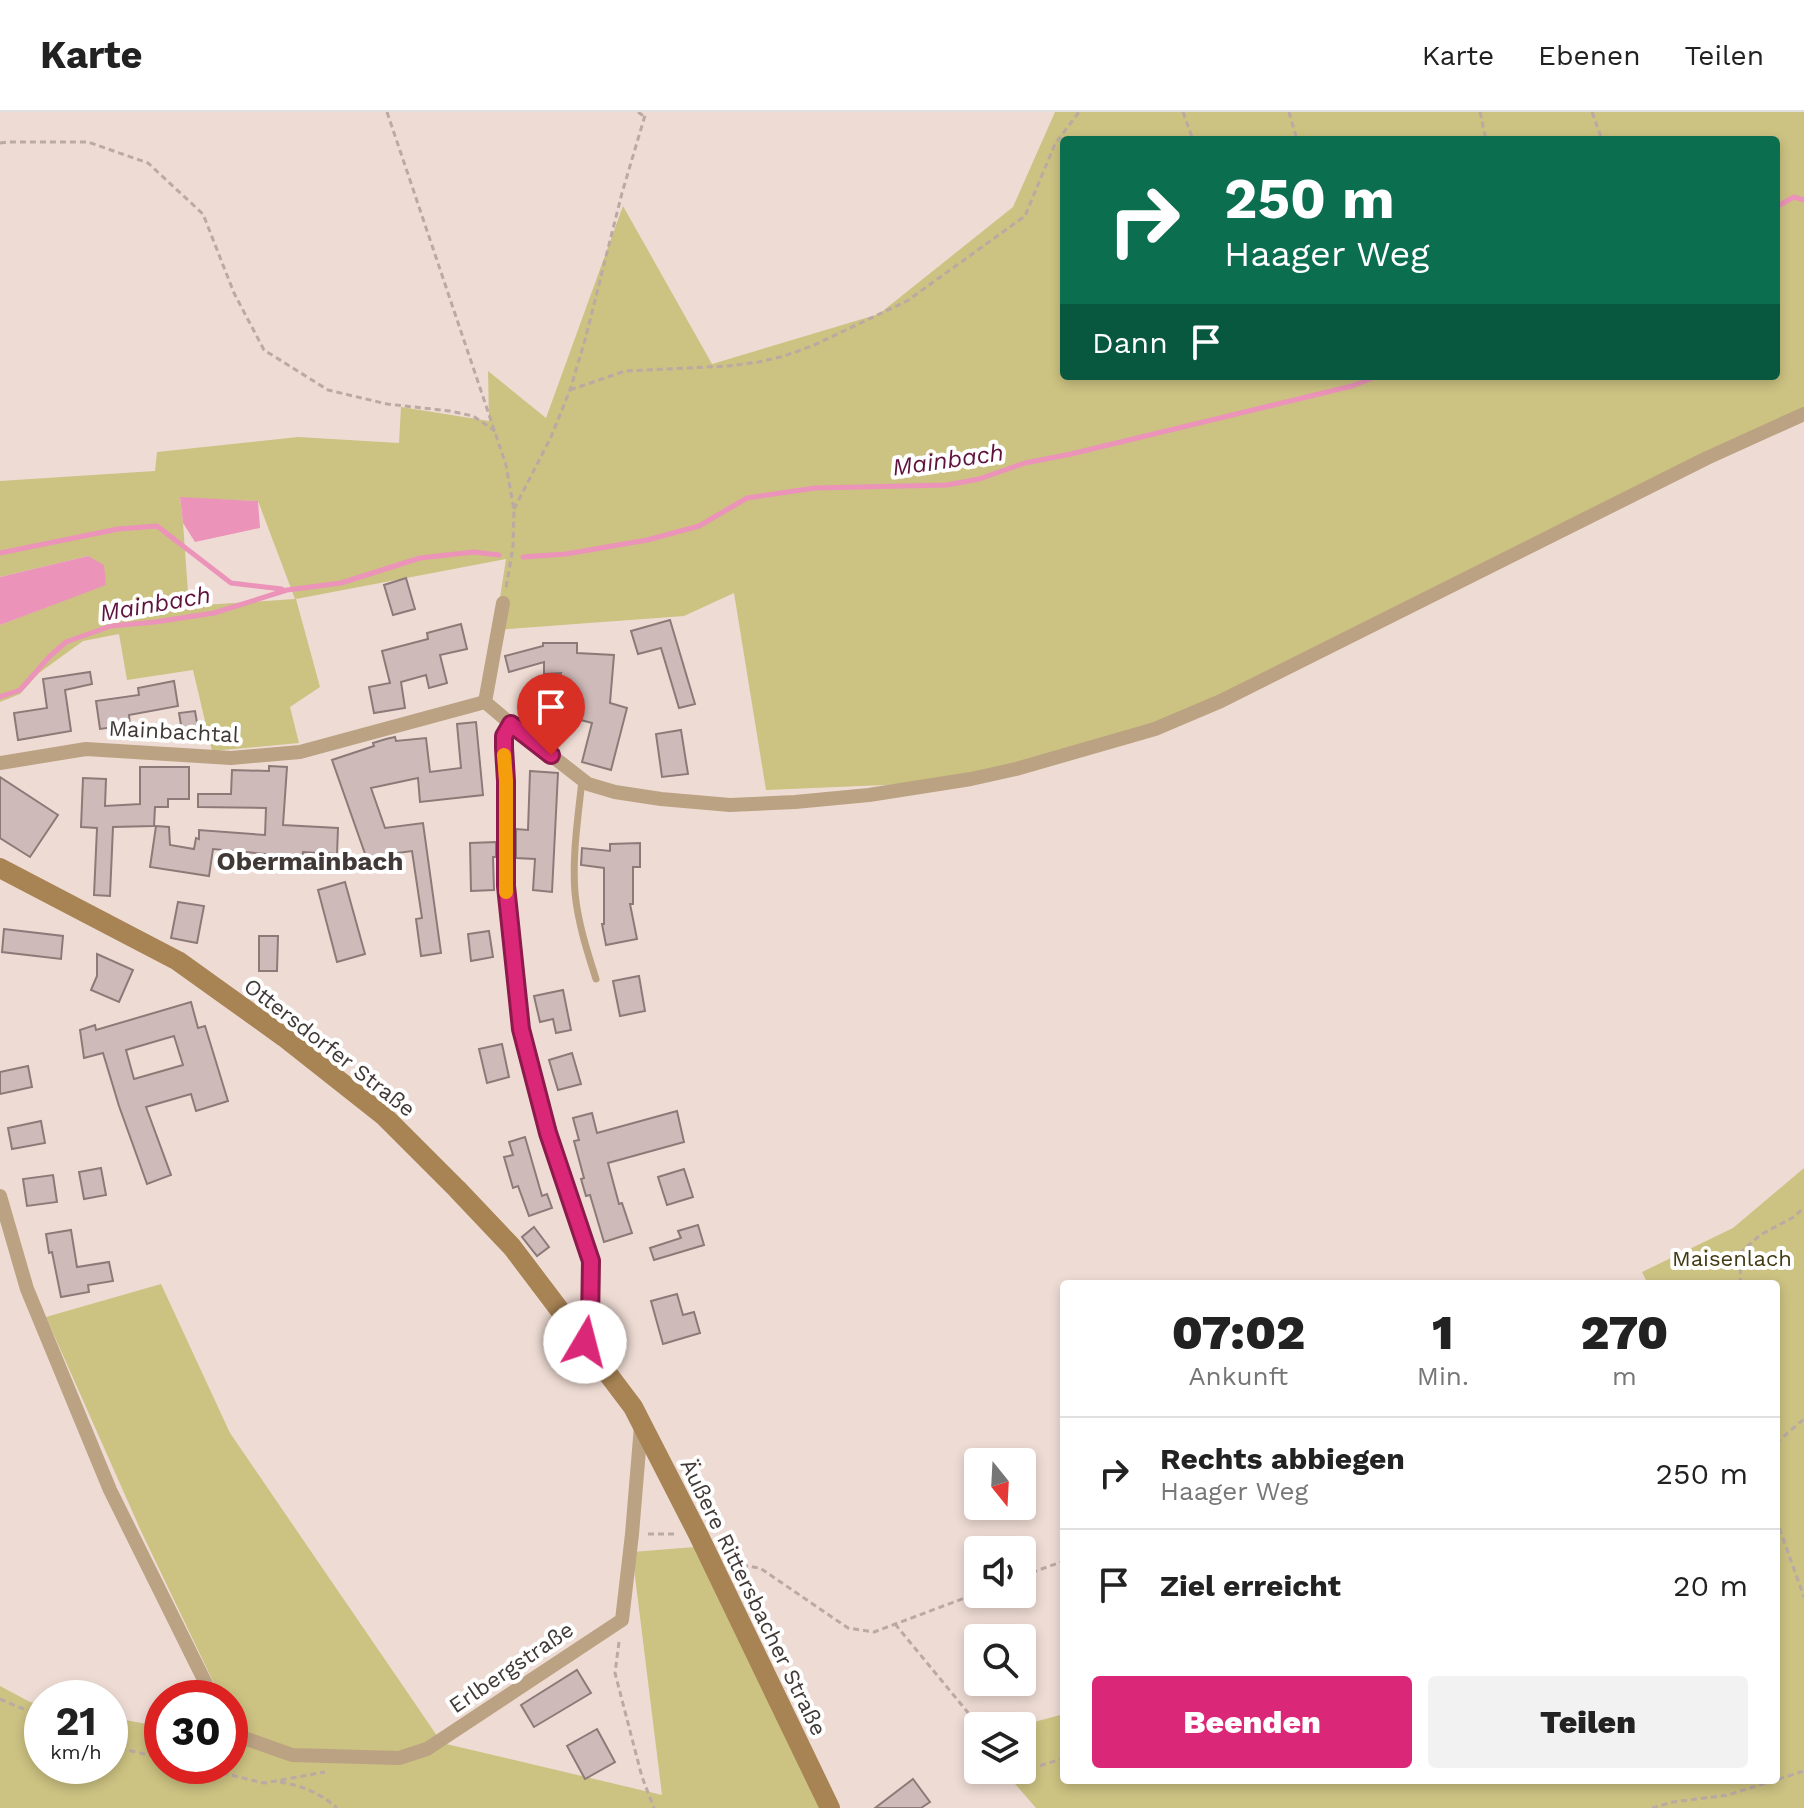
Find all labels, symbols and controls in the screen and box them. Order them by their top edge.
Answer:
text: Karte [40,33,143,77]
text: Karte [1422,39,1494,72]
text: Ebenen [1538,39,1641,72]
text: Teilen [1685,39,1764,72]
text: 250 m [1224,166,1395,232]
icon: right [1092,168,1196,272]
text: Haager Weg [1224,233,1429,275]
icon: arrive [1184,320,1228,364]
text: Dann [1092,325,1168,360]
water label: Mainbach [891,438,1005,482]
water label: Mainbach [97,580,213,628]
pin [517,673,585,755]
icon: arrive [529,685,573,729]
street label: Mainbachtal [108,716,240,747]
district label: Obermainbach [217,846,403,876]
street label: Ottersdorfer Straße [239,973,420,1122]
park label: Maisenlach [1672,1246,1792,1271]
position arrow [543,1300,627,1384]
text: 07:02 [1172,1304,1305,1361]
text: 1 [1432,1304,1453,1361]
text: 270 [1580,1304,1668,1361]
text: Ankunft [1188,1361,1288,1391]
text: Min. [1417,1361,1469,1391]
text: m [1612,1361,1637,1391]
text: Rechts abbiegen [1160,1441,1405,1476]
north arrow [964,1448,1036,1520]
map controls [964,1448,1036,1784]
icon: right [1092,1451,1136,1495]
street label: Äußere Rittersbacher Straße [676,1455,832,1740]
text: 250 m [1656,1456,1748,1491]
text: Haager Weg [1160,1476,1308,1506]
button: sound [964,1536,1036,1608]
icon: arrive [1092,1563,1136,1607]
text: Ziel erreicht [1160,1568,1341,1603]
text: 20 m [1673,1568,1748,1603]
street label: Erlbergstraße [444,1617,578,1718]
button: search [964,1624,1036,1696]
button: Beenden [1092,1676,1412,1768]
button: Teilen [1428,1676,1748,1768]
speed limit sign: 30 [144,1680,248,1784]
text: 21 [55,1698,97,1745]
button: layers [964,1712,1036,1784]
text: km/h [50,1740,102,1764]

